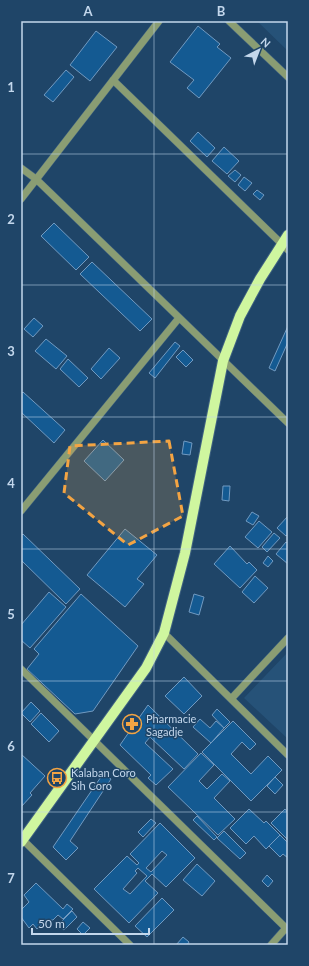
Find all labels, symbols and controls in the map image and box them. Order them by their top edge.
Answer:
text: A [82,3,93,19]
text: B [217,3,226,19]
north arrow [239,30,279,70]
text: N [259,35,274,50]
text: 1 [7,79,15,95]
text: 2 [7,211,15,227]
text: 3 [7,343,15,359]
text: 4 [7,475,15,491]
text: 5 [7,606,15,622]
place label: Pharmacie Sagadje [146,712,197,738]
pharmacy icon: Pharmacie Sagadje [121,713,143,735]
text: 6 [7,738,15,754]
place label: Kalaban Coro Sih Coro [71,766,136,792]
bus stop icon: Kalaban Coro Sih Coro [46,767,68,789]
text: 7 [7,870,15,886]
scale bar [32,910,149,936]
text: 50 m [38,916,65,931]

